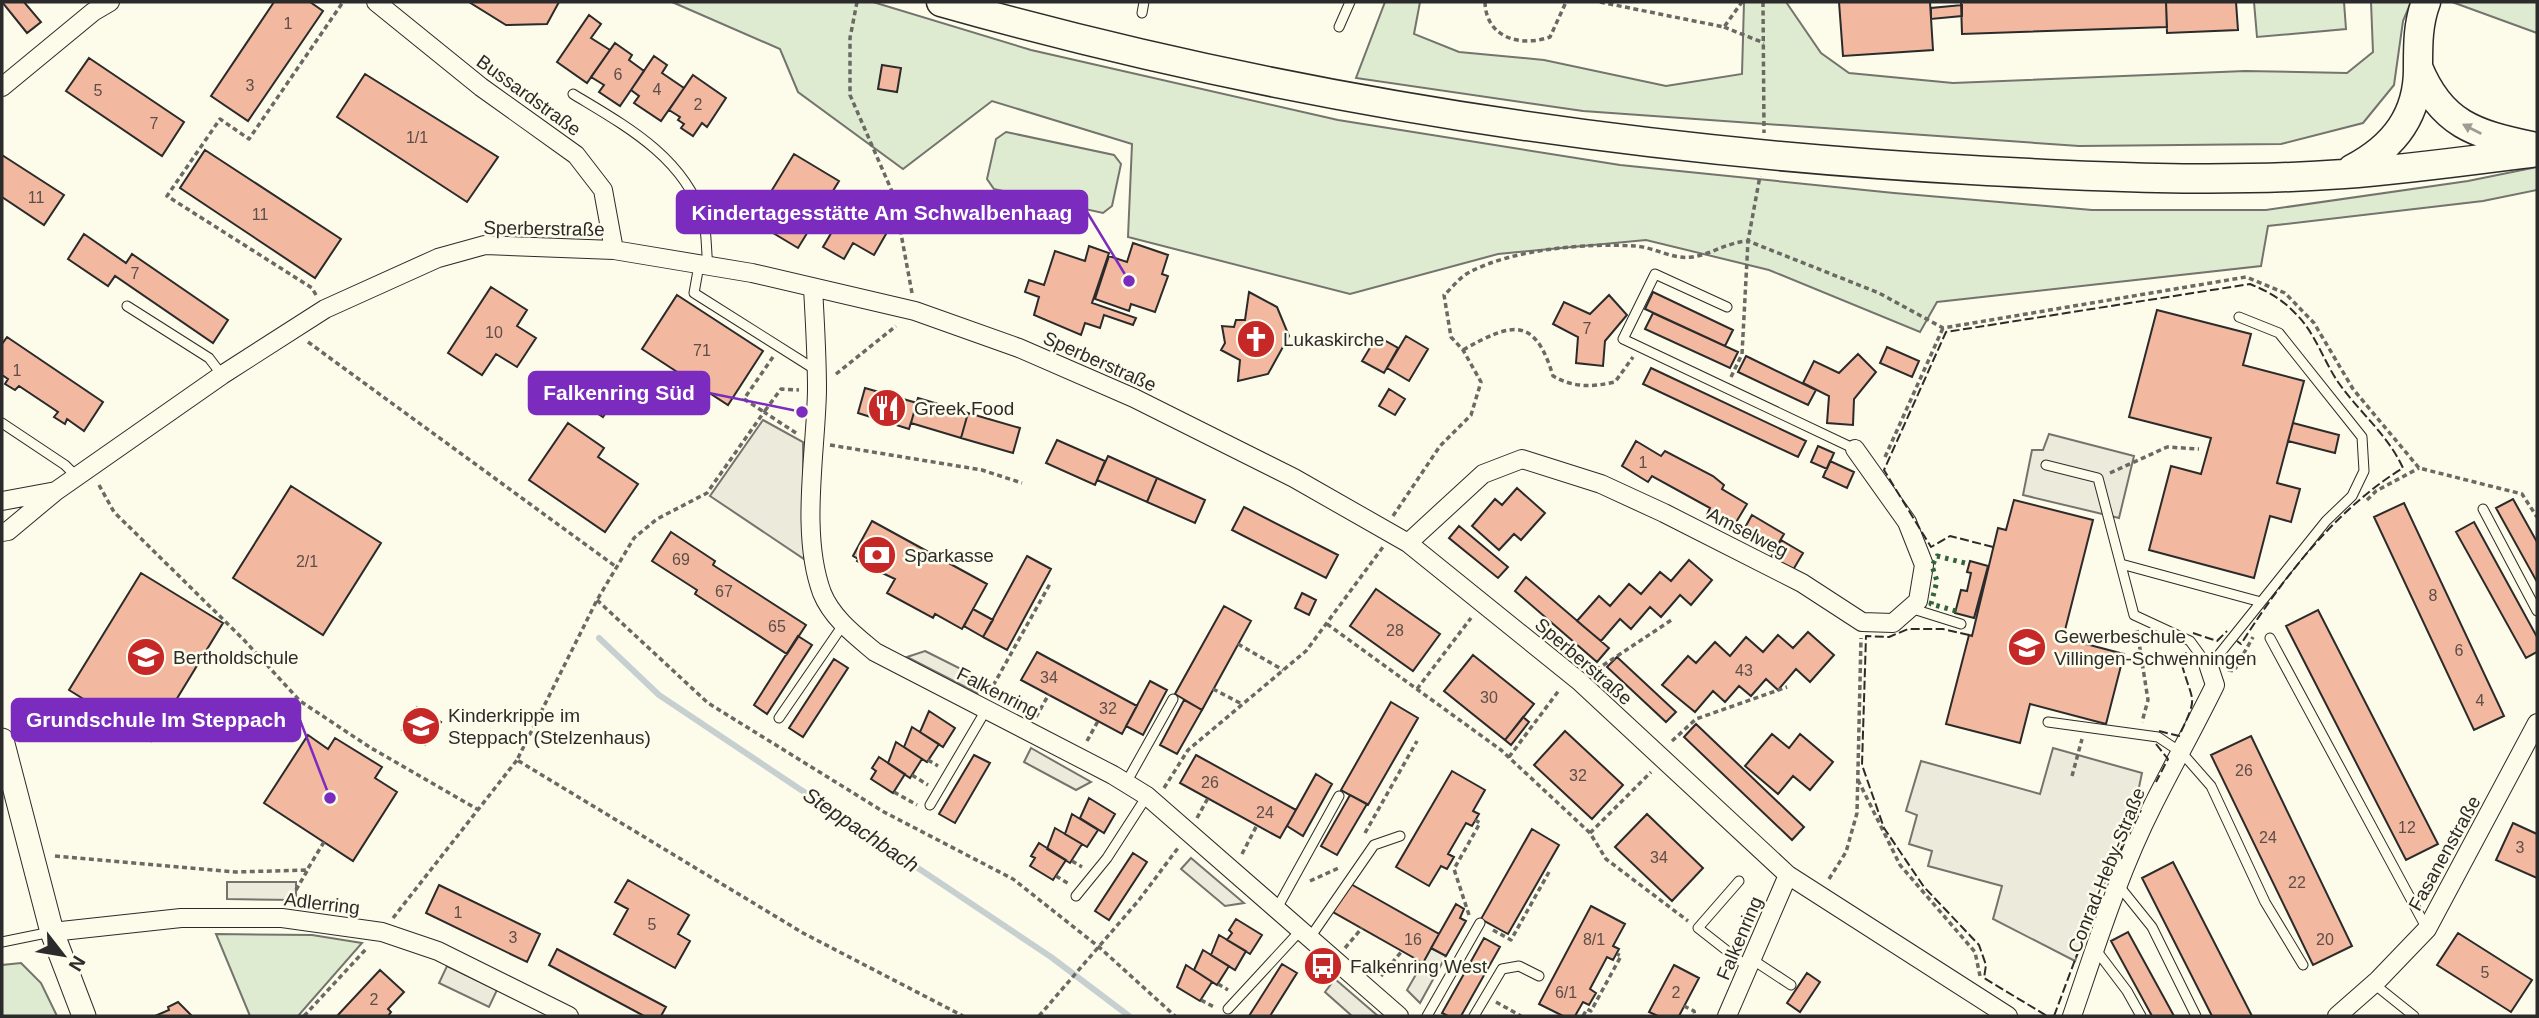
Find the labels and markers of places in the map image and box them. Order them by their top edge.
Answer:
callout: Kindertagesstätte Am Schwalbenhaag [677,191,1087,233]
church icon: Lukaskirche [1235,318,1277,360]
place label: Lukaskirche [1283,329,1384,350]
callout: Falkenring Süd [529,372,709,414]
restaurant icon: Greek Food [866,387,908,429]
place label: Greek Food [914,398,1014,419]
bank icon: Sparkasse [856,534,898,576]
place label: Sparkasse [904,545,994,566]
school or university icon: Gewerbeschule Villingen-Schwenningen [2006,626,2048,668]
place label: Gewerbeschule Villingen-Schwenningen [2054,626,2256,669]
school or university icon: Bertholdschule [125,636,167,678]
place label: Bertholdschule [173,647,299,668]
callout: Grundschule Im Steppach [12,699,300,741]
school or university icon: Kinderkrippe im Steppach (Stelzenhaus) [400,705,442,747]
place label: Kinderkrippe im Steppach (Stelzenhaus) [448,705,651,748]
bus stop icon: Falkenring West [1302,945,1344,987]
place label: Falkenring West [1350,956,1488,977]

